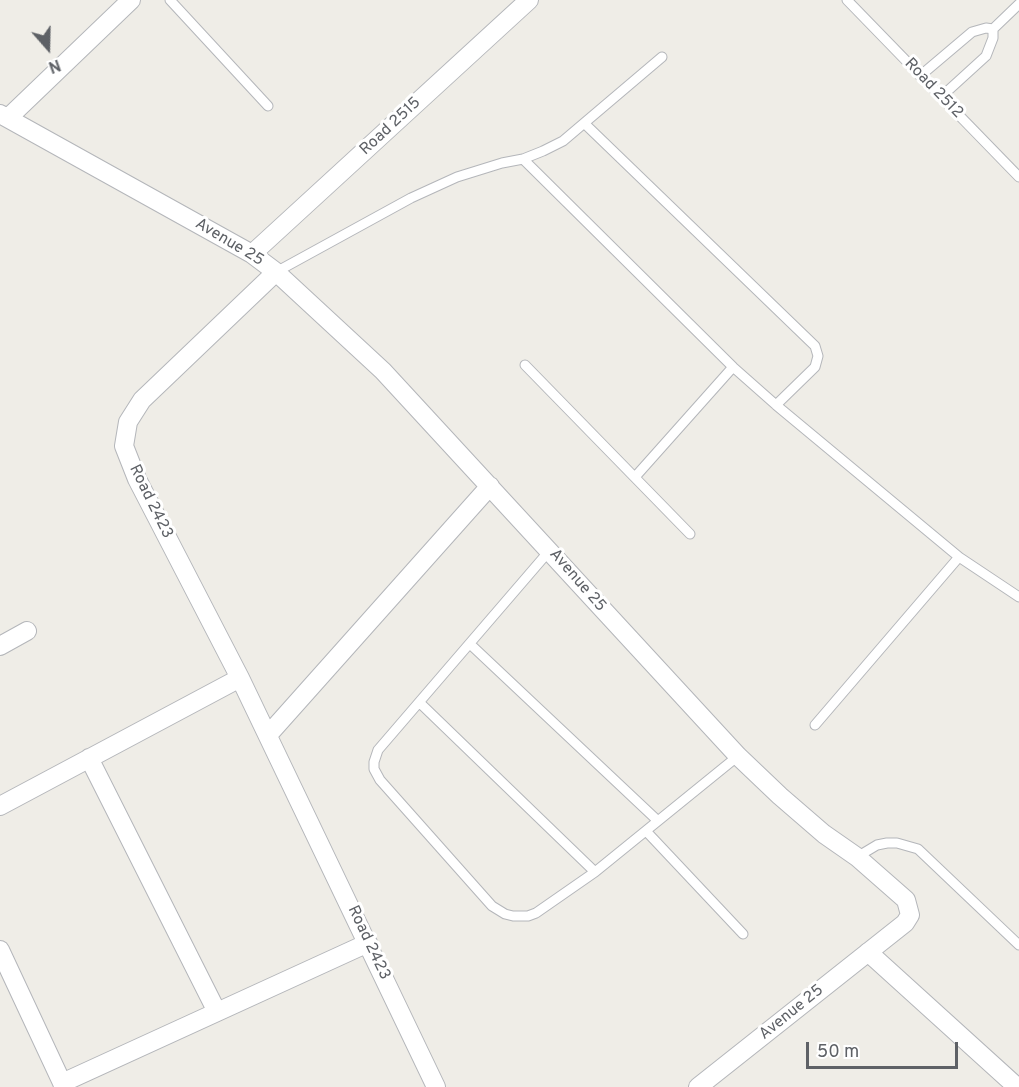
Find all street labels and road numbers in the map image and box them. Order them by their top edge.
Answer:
street label: Road 2512 [900,55,966,123]
street label: Road 2515 [357,94,425,160]
street label: Avenue 25 [191,215,267,271]
street label: Road 2423 [124,462,176,542]
street label: Avenue 25 [545,546,609,616]
street label: Road 2423 [342,903,394,983]
street label: Avenue 25 [756,981,828,1045]

